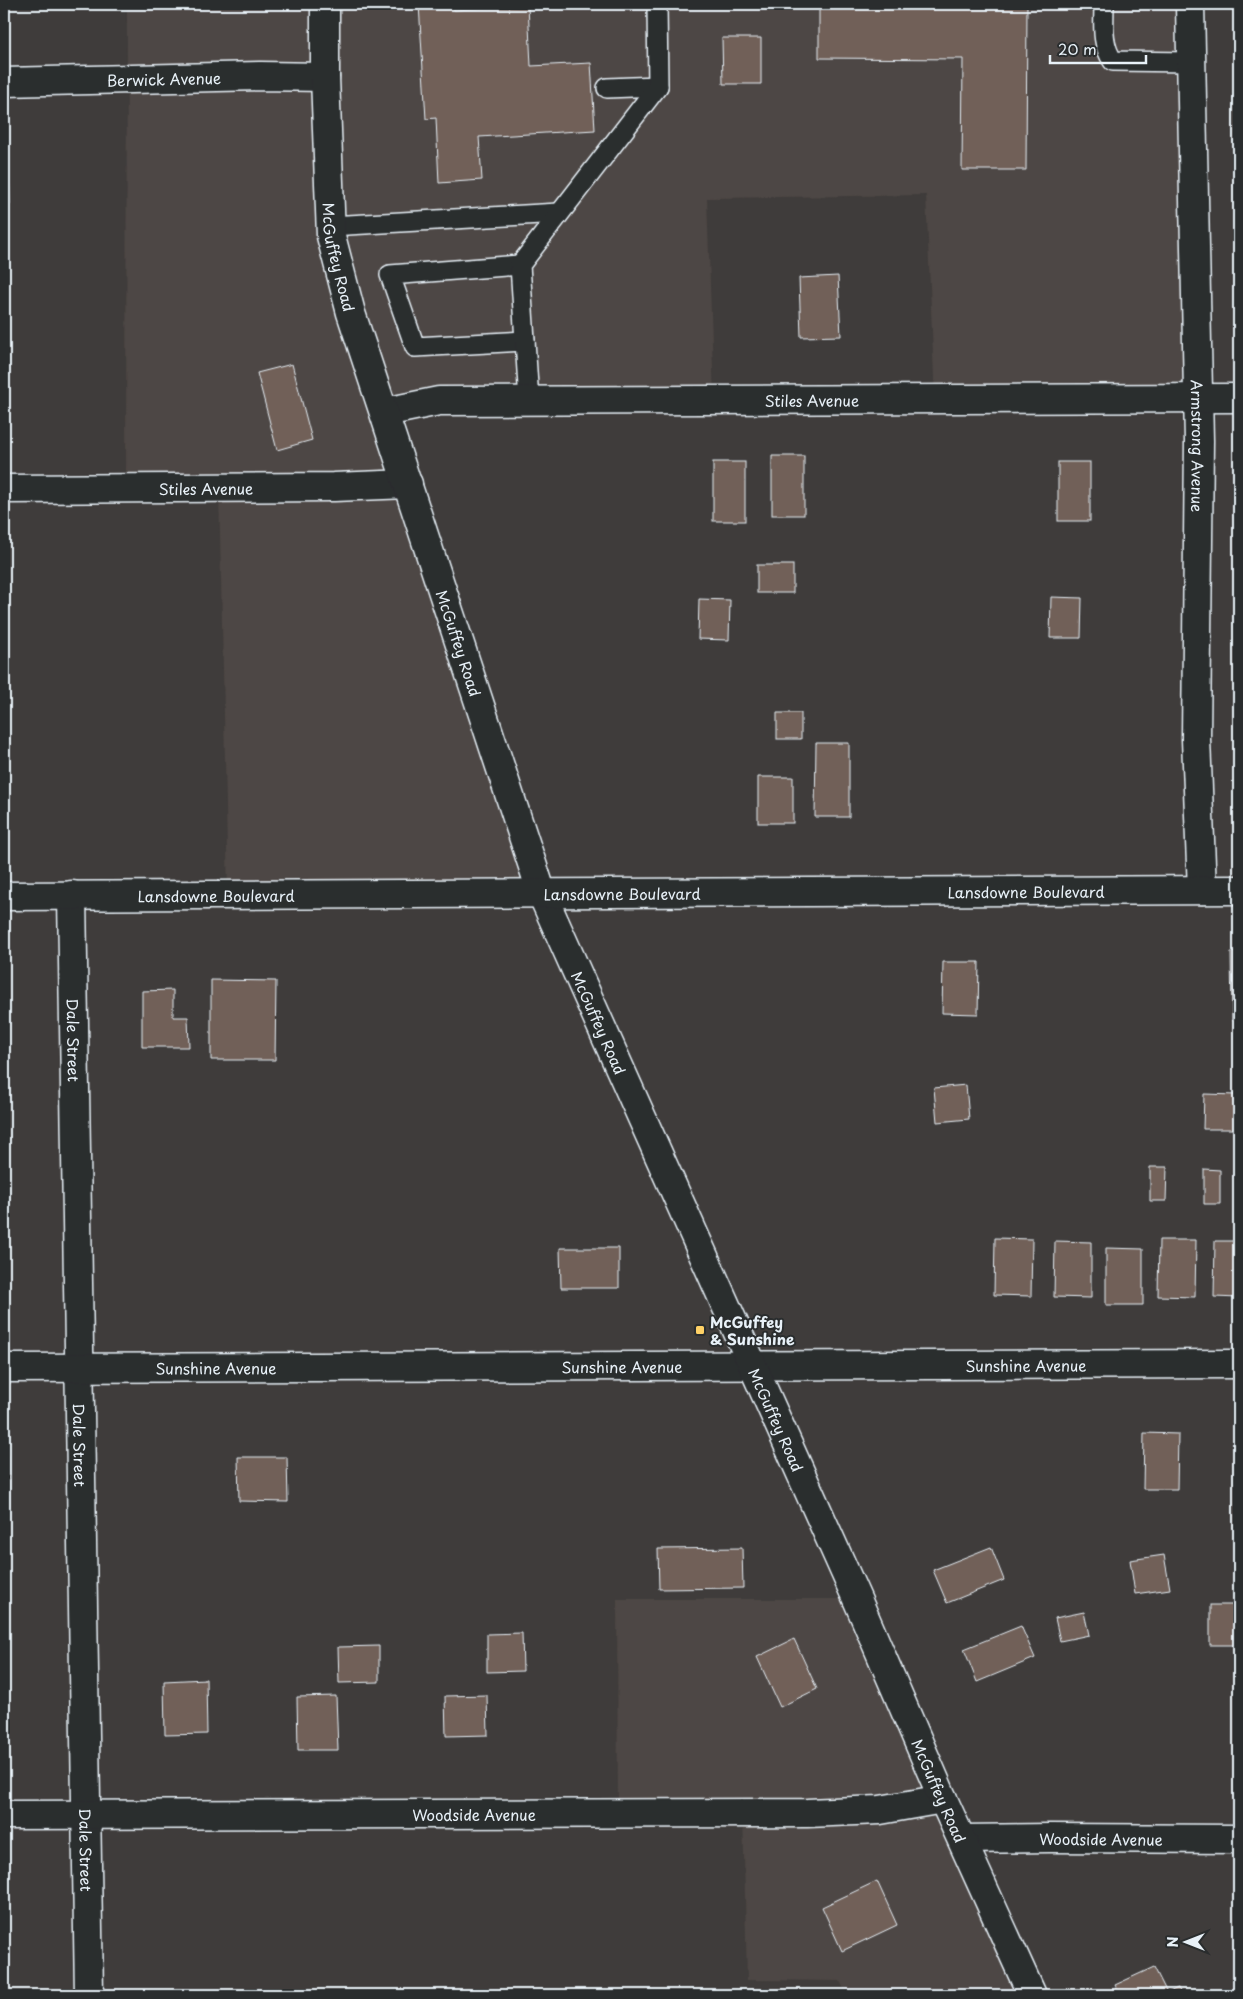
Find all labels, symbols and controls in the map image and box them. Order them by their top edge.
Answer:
scale bar [1050,32,1147,64]
text: 20 m [1058,37,1097,60]
street label: Berwick Avenue [107,65,221,91]
street label: McGuffey Road [318,202,362,314]
street label: Armstrong Avenue [1186,379,1211,512]
street label: Stiles Avenue [765,388,859,411]
street label: Stiles Avenue [159,476,253,500]
street label: McGuffey Road [431,587,488,699]
street label: Lansdowne Boulevard [947,879,1105,903]
street label: Lansdowne Boulevard [543,881,701,905]
street label: Lansdowne Boulevard [137,883,295,907]
street label: McGuffey Road [566,967,633,1078]
street label: Dale Street [62,998,86,1082]
place label: McGuffey & Sunshine [710,1310,795,1350]
marker: McGuffey & Sunshine [694,1324,706,1336]
street label: Sunshine Avenue [965,1353,1087,1376]
street label: Sunshine Avenue [561,1354,683,1378]
street label: Sunshine Avenue [155,1356,277,1379]
street label: McGuffey Road [744,1364,810,1475]
street label: Dale Street [68,1403,93,1487]
street label: McGuffey Road [907,1735,973,1846]
street label: Woodside Avenue [412,1802,536,1825]
street label: Dale Street [75,1808,99,1892]
street label: Woodside Avenue [1039,1826,1163,1850]
north arrow [1160,1916,1210,1966]
text: N [1162,1936,1183,1948]

